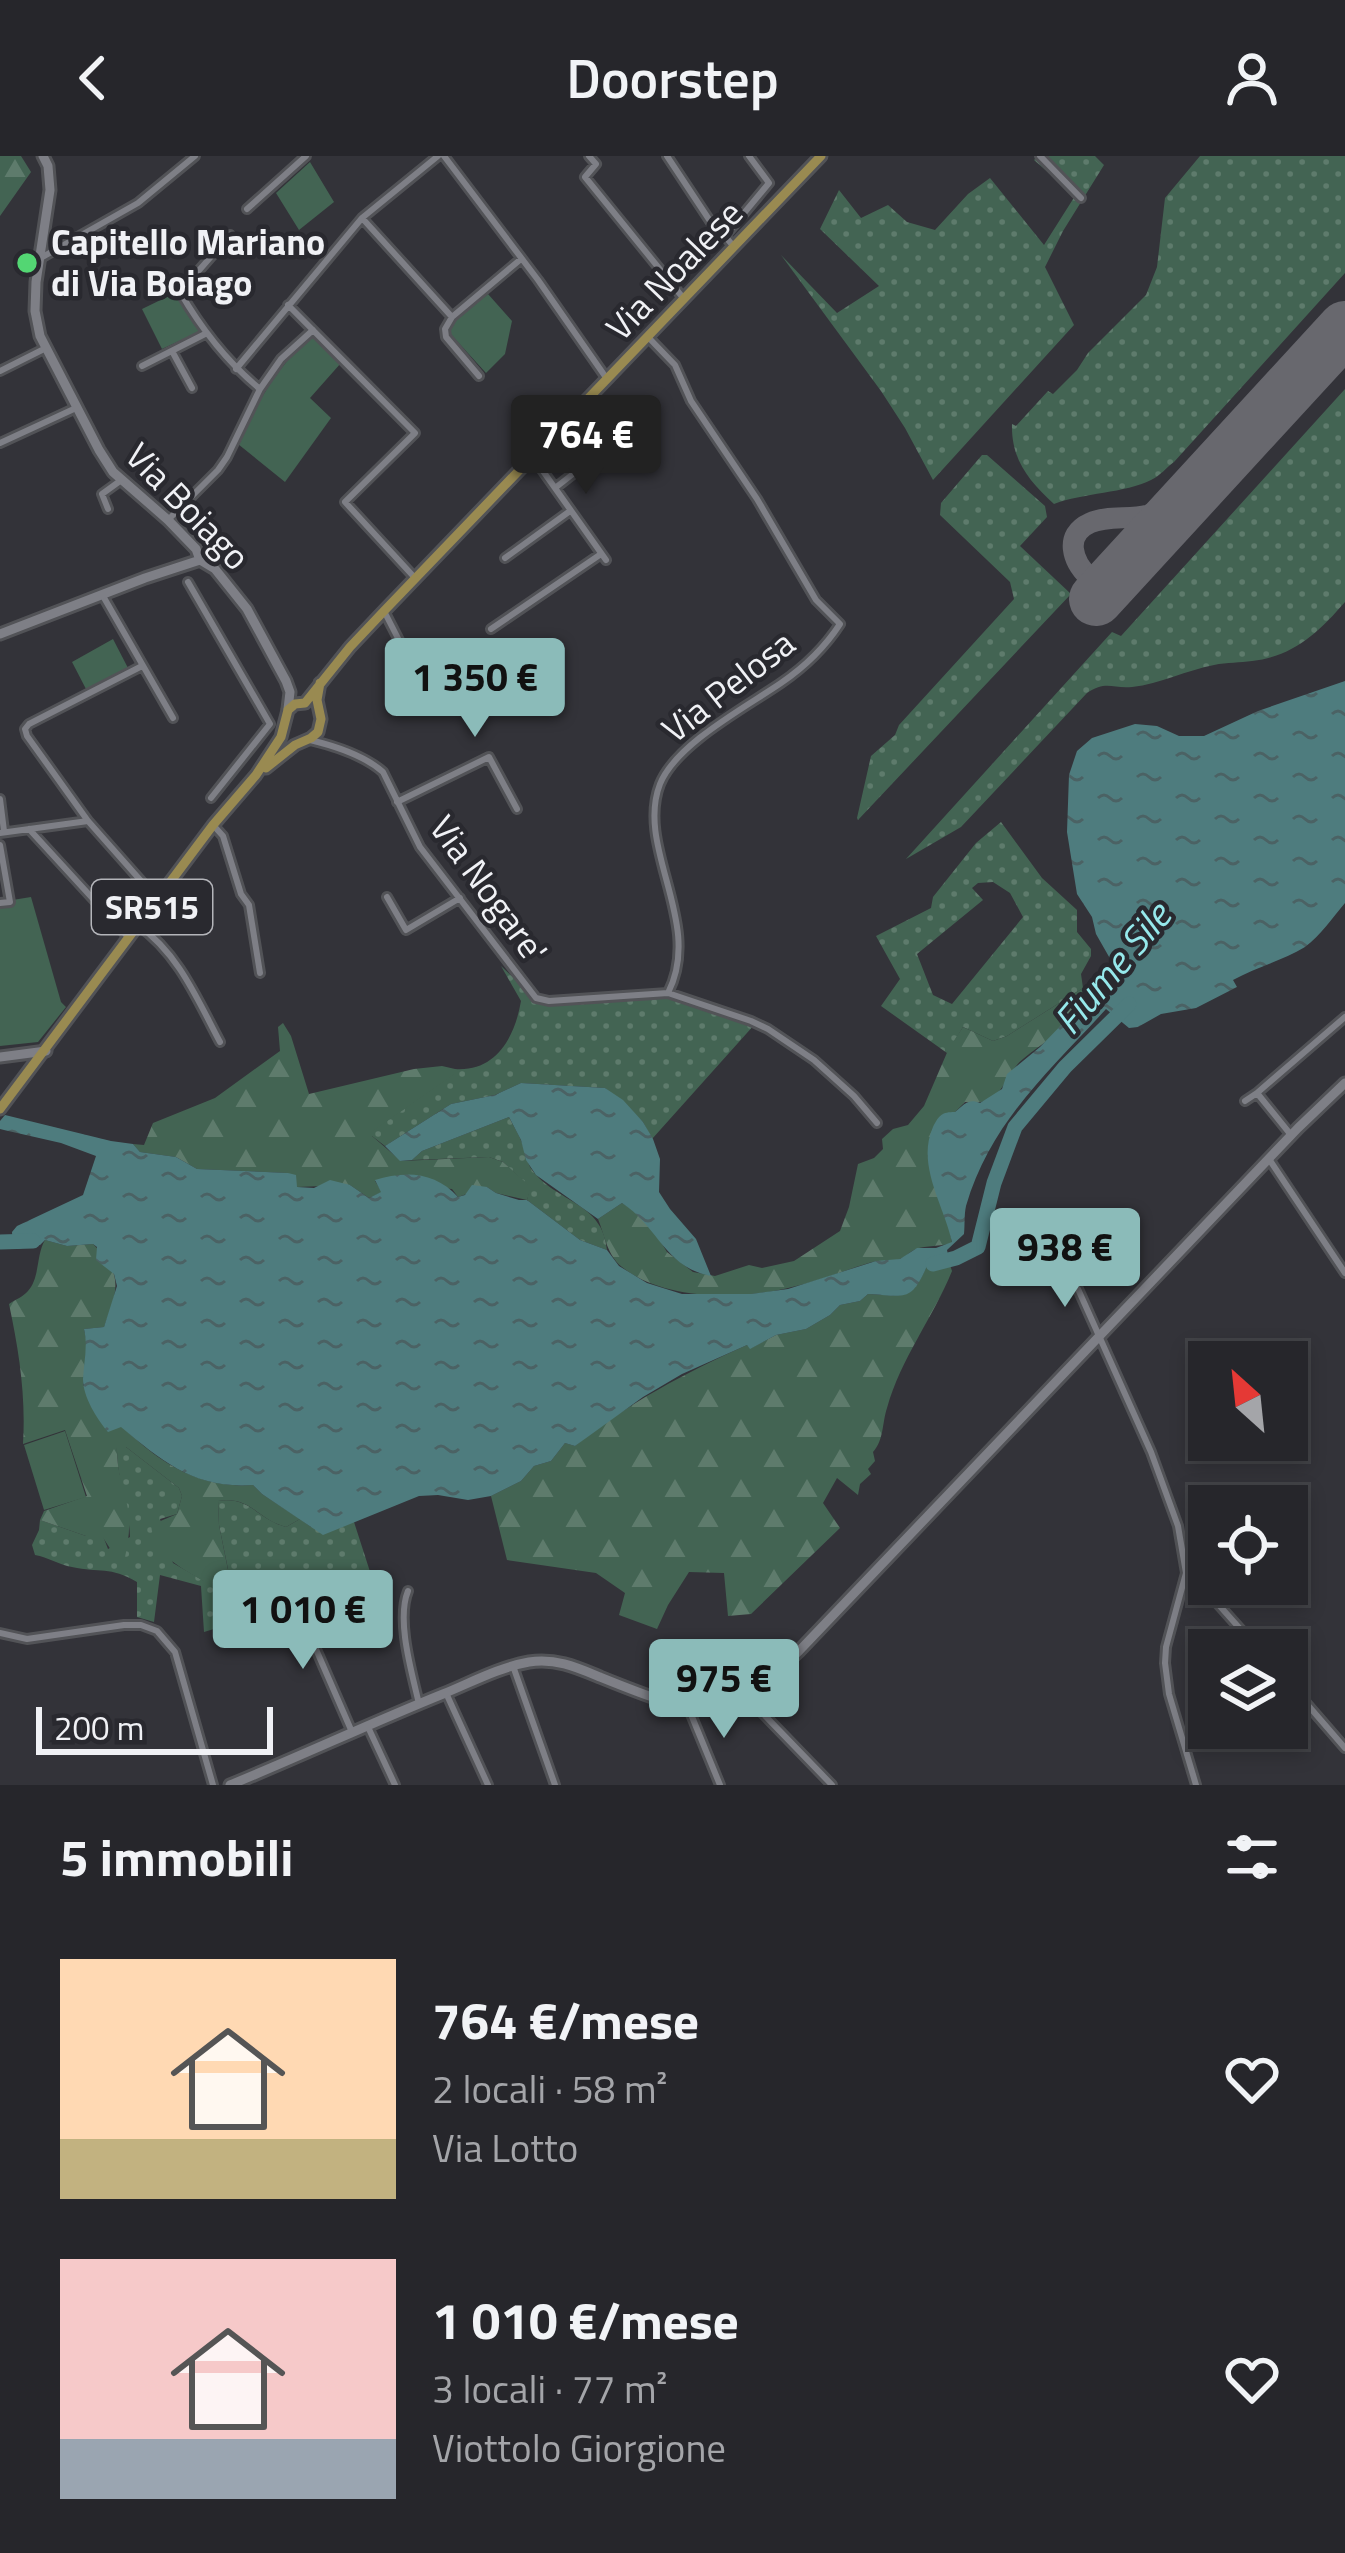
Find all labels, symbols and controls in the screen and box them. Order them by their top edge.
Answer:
text: Doorstep [566,37,779,119]
icon: back [60,45,126,111]
icon: person [1219,45,1285,111]
street label: Via Noalese [592,187,755,353]
place label: Capitello Mariano di Via Boiago [51,214,325,310]
marker: Capitello Mariano di Via Boiago [14,250,40,276]
pin: 764 € [502,395,670,497]
text: 764 € [538,404,634,463]
street label: Via Boiago [113,429,264,582]
street label: Via Pelosa [649,616,806,755]
pin: 1 350 € [364,638,586,740]
text: 1 350 € [412,647,538,706]
street label: Via Nogare' [417,803,562,974]
road number: SR515 [92,880,212,934]
water label: Fiume Sile [1039,887,1186,1047]
pin: 938 € [981,1208,1149,1310]
text: 938 € [1017,1217,1113,1276]
north arrow [1188,1341,1308,1461]
map controls [1188,1341,1308,1749]
button: locate [1188,1485,1308,1605]
pin: 1 010 € [192,1570,414,1672]
text: 1 010 € [240,1579,366,1638]
button: layers [1188,1629,1308,1749]
pin: 975 € [640,1639,808,1741]
text: 975 € [676,1648,772,1707]
scale bar [36,1701,273,1754]
text: 200 m [54,1703,144,1753]
text: 5 immobili [60,1818,293,1896]
icon: filters [1219,1824,1285,1890]
text: 764 €/mese [432,1981,699,2059]
icon: home [156,2007,300,2151]
icon: heart [1219,2046,1285,2112]
text: 2 locali · 58 m² [432,2059,668,2118]
text: Via Lotto [432,2118,578,2177]
text: 1 010 €/mese [432,2281,739,2359]
icon: home [156,2307,300,2451]
icon: heart [1219,2346,1285,2412]
text: 3 locali · 77 m² [432,2359,668,2418]
text: Viottolo Giorgione [432,2418,726,2477]

